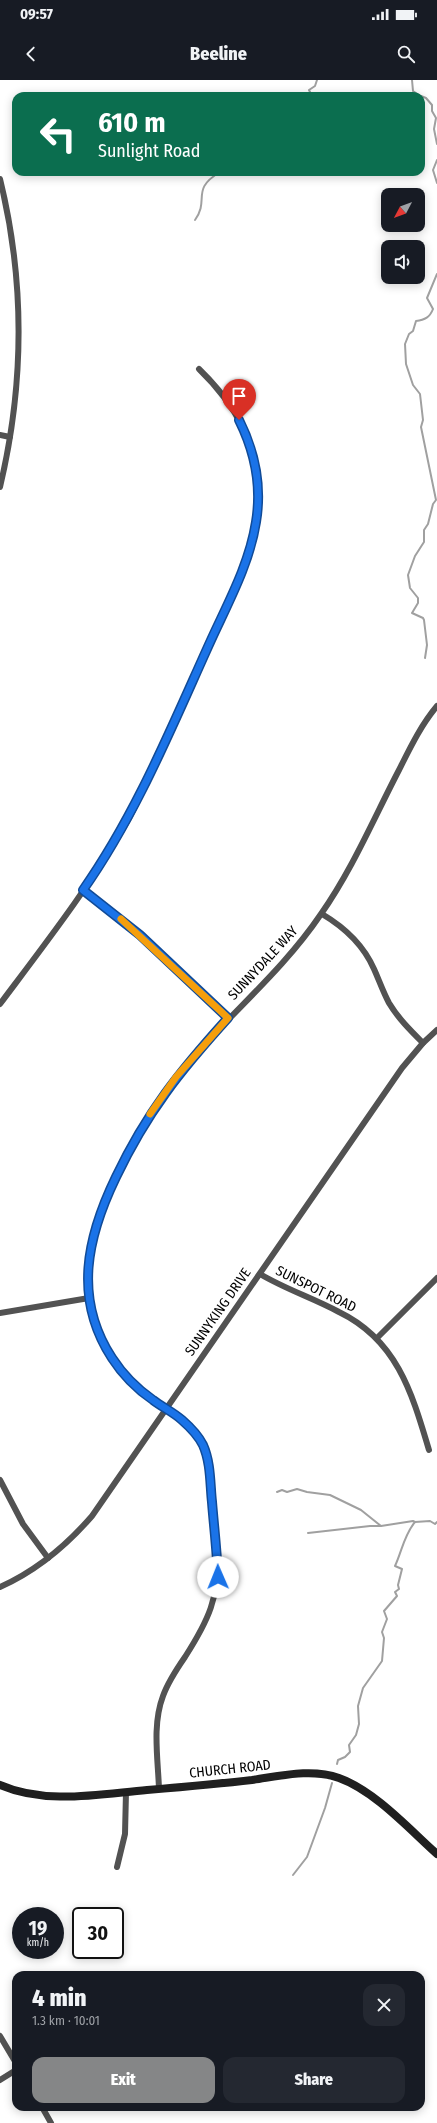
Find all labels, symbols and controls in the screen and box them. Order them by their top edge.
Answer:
text: 09:57 [20,5,53,23]
icon: back [20,43,42,65]
text: Beeline [190,43,247,65]
icon: search [395,43,417,65]
text: 610 m [98,106,166,139]
icon: left [32,108,84,160]
text: Sunlight Road [98,140,201,162]
north arrow [381,188,425,232]
map controls [381,188,425,284]
button: sound [381,240,425,284]
pin [222,379,256,420]
icon: arrive [228,385,250,407]
street label: SUNNYDALE WAY [224,923,302,1003]
street label: SUNSPOT ROAD [273,1262,359,1316]
street label: SUNNYKING DRIVE [181,1265,255,1359]
position arrow [197,1556,239,1598]
street label: CHURCH ROAD [188,1756,272,1782]
speed limit sign: 30 [72,1907,124,1959]
text: 19 [29,1916,47,1940]
text: km/h [27,1937,49,1949]
text: 4 min [32,1984,86,2012]
button: close [363,1984,405,2026]
text: 1.3 km · 10:01 [32,2013,100,2028]
button: Exit [32,2057,215,2103]
button: Share [223,2057,405,2103]

